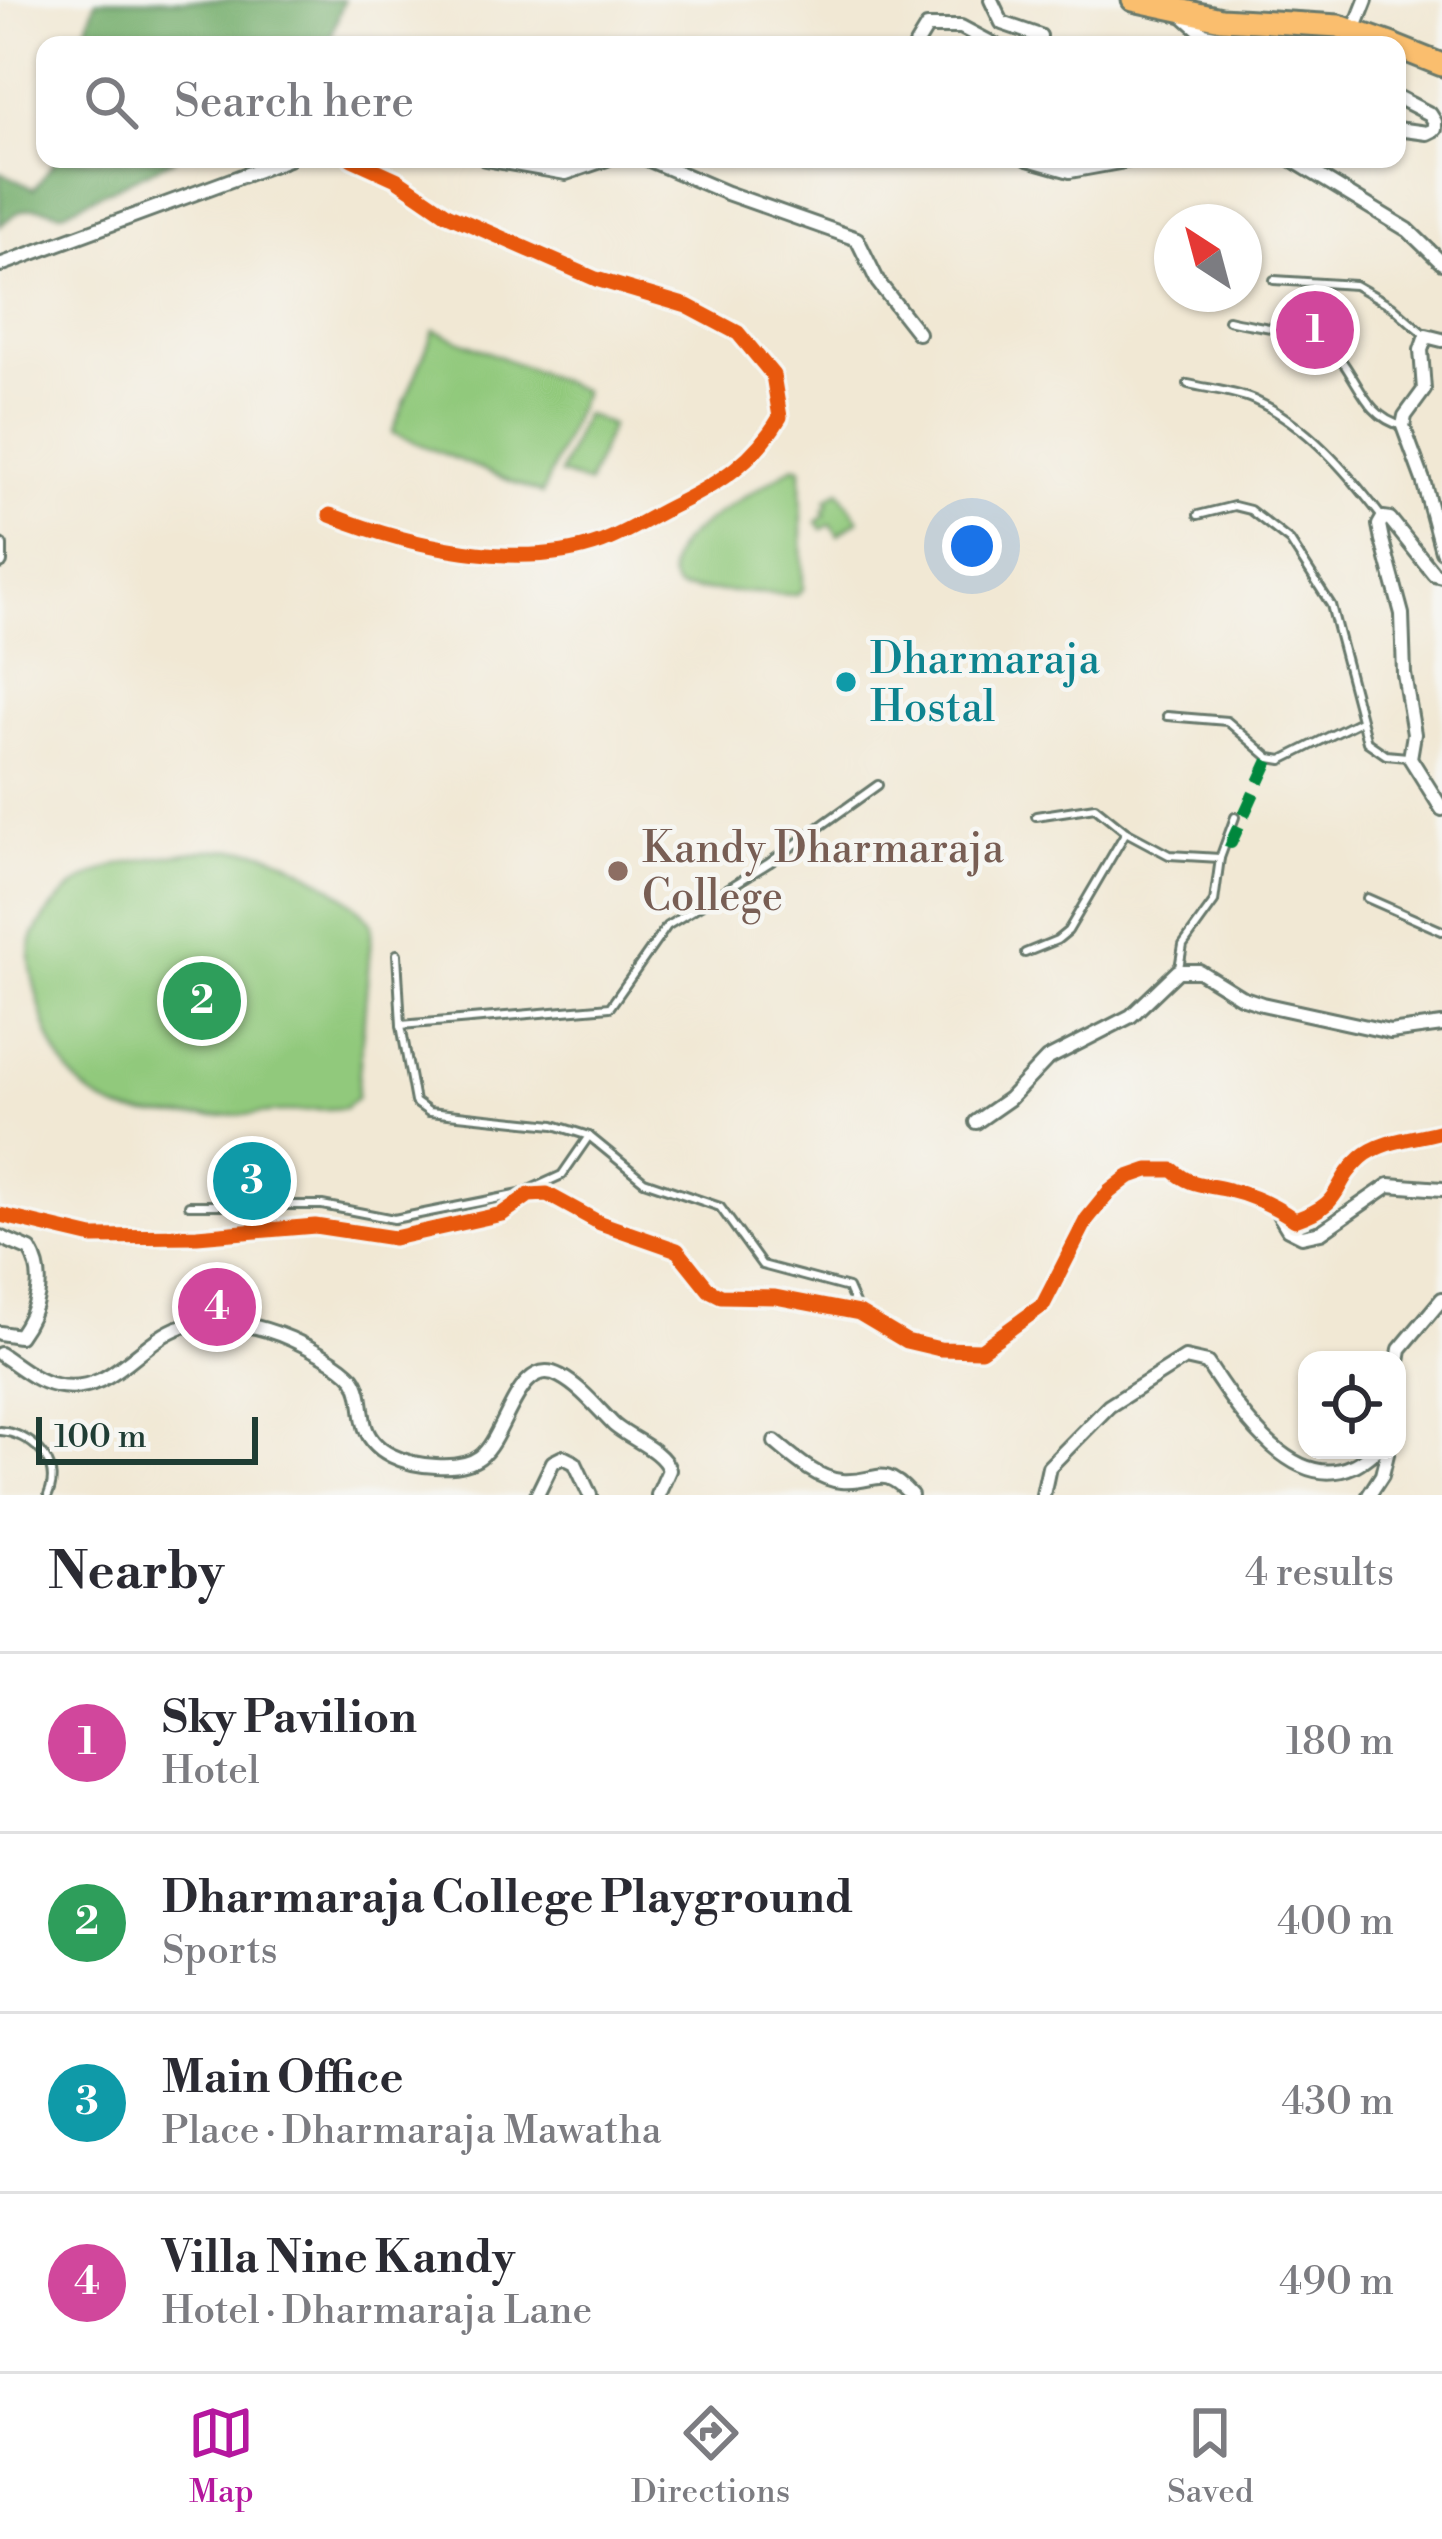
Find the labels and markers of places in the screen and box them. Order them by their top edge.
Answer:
pin: 1 [1276,285,1354,375]
place label: Dharmaraja Hostal [870,634,1101,735]
marker: Dharmaraja Hostal [833,669,859,695]
place label: Kandy Dharmaraja College [642,823,1005,925]
marker: Kandy Dharmaraja College [605,858,631,884]
pin: 2 [163,956,241,1046]
pin: 3 [213,1136,291,1226]
pin: 4 [178,1262,256,1352]

